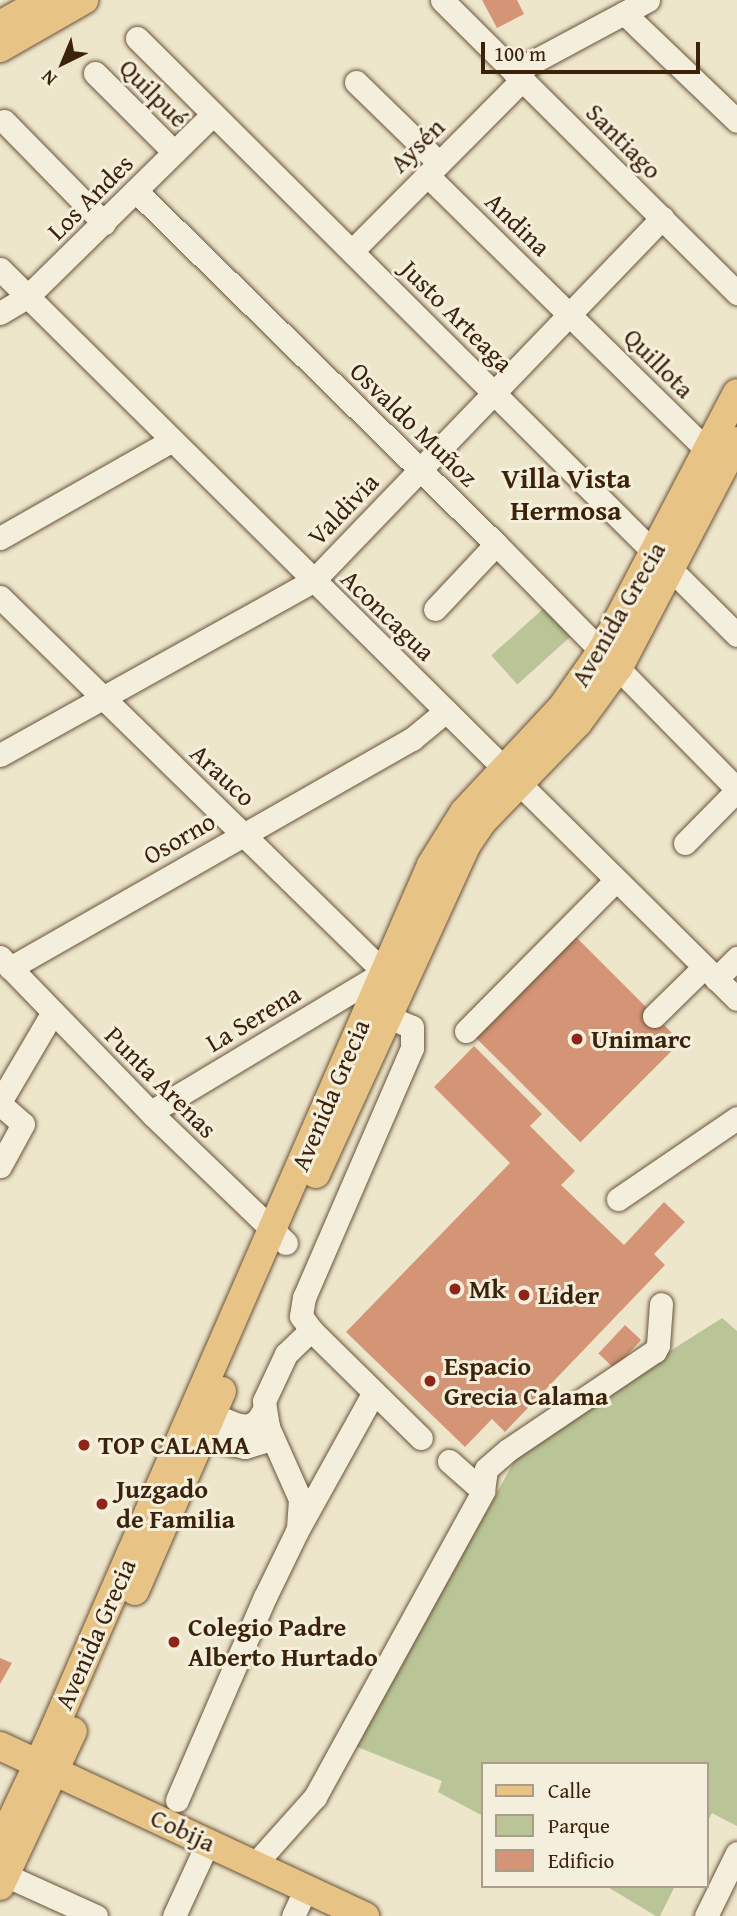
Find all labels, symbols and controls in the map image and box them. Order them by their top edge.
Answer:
north arrow [28,28,98,98]
scale bar [485,28,704,72]
text: 100 m [494,38,546,69]
street label: Quilpué [113,52,195,134]
text: N [34,64,63,93]
street label: Santiago [580,97,668,185]
street label: Aysén [383,111,451,179]
street label: Los Andes [41,148,139,246]
street label: Andina [479,186,557,262]
street label: Justo Arteaga [394,253,520,379]
street label: Quillota [617,321,701,405]
street label: Osvaldo Muñoz [344,355,484,493]
district label: Villa Vista Hermosa [501,461,631,527]
street label: Valdivia [301,466,385,552]
street label: Avenida Grecia [564,536,672,692]
street label: Aconcagua [335,563,441,667]
street label: Arauco [184,737,262,813]
street label: Osorno [137,805,221,871]
street label: La Serena [200,978,306,1058]
street label: Avenida Grecia [284,1014,376,1176]
street label: Punta Arenas [99,1020,223,1144]
place label: Unimarc [591,1023,691,1055]
marker: Unimarc [569,1031,585,1047]
place label: Mk [469,1273,506,1305]
place label: Lider [538,1279,599,1311]
marker: Mk [447,1281,463,1297]
marker: Lider [516,1287,532,1303]
place label: Espacio Grecia Calama [444,1350,608,1412]
marker: Espacio Grecia Calama [422,1373,438,1389]
place label: TOP CALAMA [98,1429,250,1461]
marker: TOP CALAMA [76,1437,92,1453]
place label: Juzgado de Familia [116,1473,235,1534]
marker: Juzgado de Familia [94,1496,110,1512]
street label: Avenida Grecia [48,1554,142,1714]
place label: Colegio Padre Alberto Hurtado [188,1611,378,1672]
marker: Colegio Padre Alberto Hurtado [166,1634,182,1650]
legend [482,1762,709,1888]
text: Calle [548,1775,591,1806]
street label: Cobija [146,1802,220,1858]
text: Parque [548,1810,610,1841]
text: Edificio [548,1845,614,1876]

